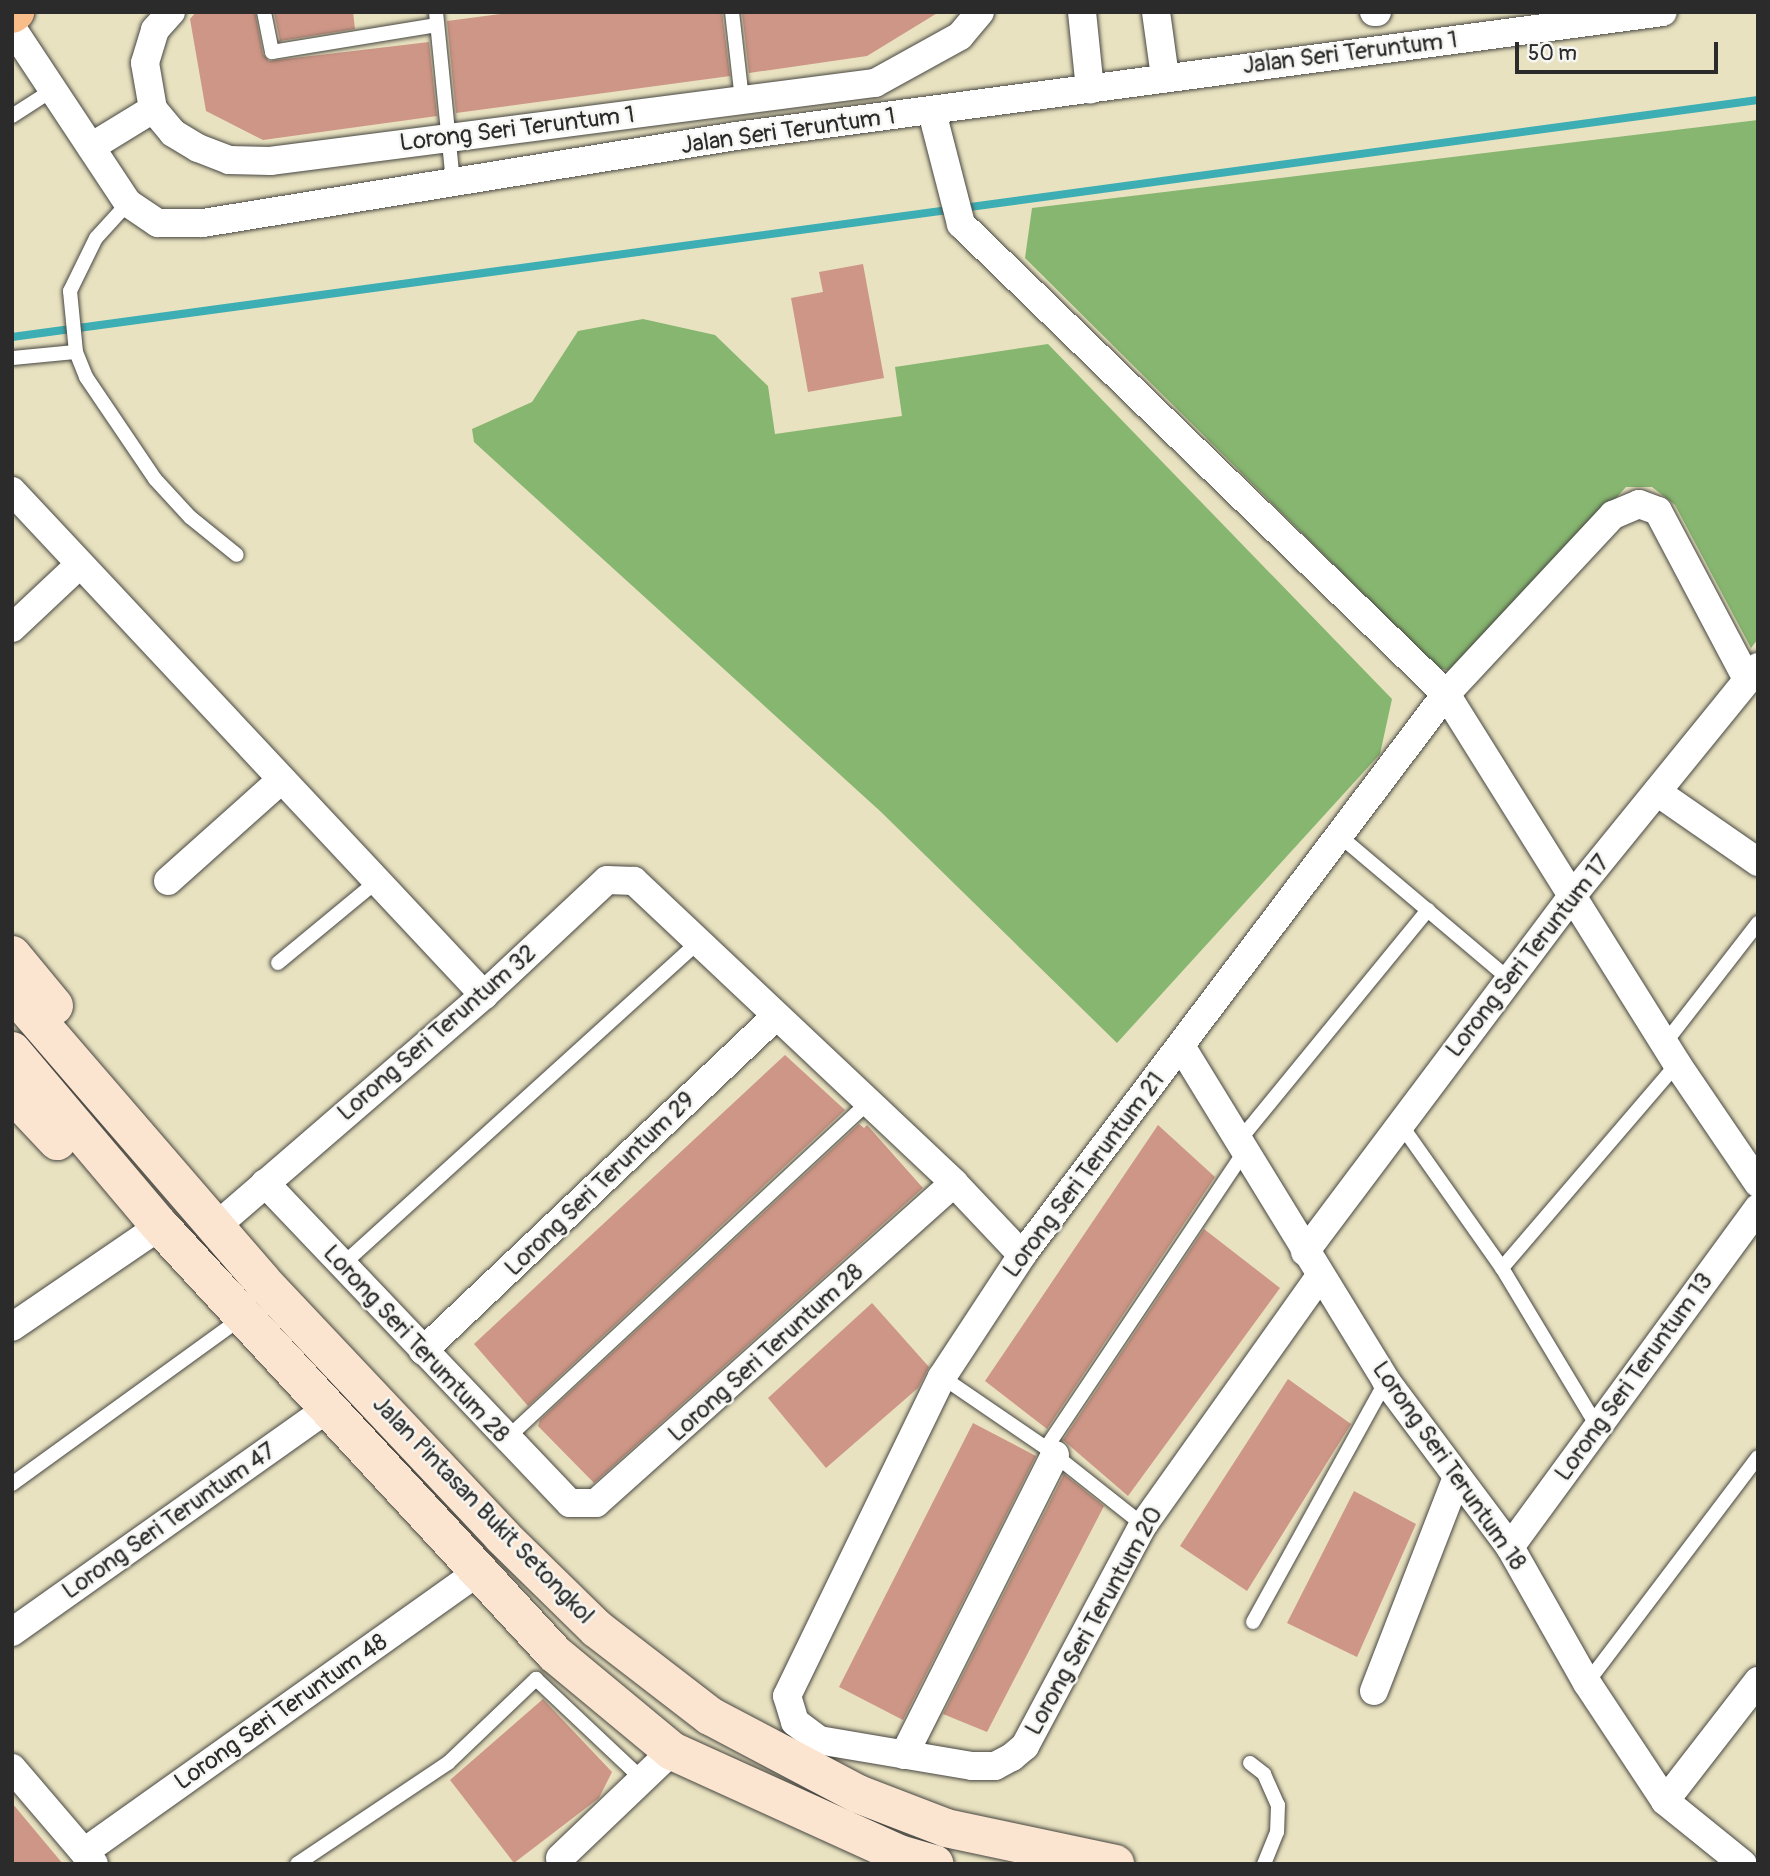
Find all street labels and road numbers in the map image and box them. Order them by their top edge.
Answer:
street label: Jalan Seri Teruntum 1 [1241,26,1459,80]
street label: Lorong Seri Teruntum 1 [398,100,636,158]
street label: Jalan Seri Teruntum 1 [679,102,897,160]
street label: Lorong Seri Teruntum 17 [1440,849,1616,1063]
street label: Lorong Seri Teruntum 32 [332,939,542,1127]
street label: Lorong Seri Teruntum 21 [997,1067,1171,1283]
street label: Lorong Seri Teruntum 29 [499,1086,701,1282]
street label: Lorong Seri Terumtum 28 [317,1239,515,1449]
street label: Lorong Seri Teruntum 28 [662,1258,870,1448]
street label: Lorong Seri Teruntum 13 [1549,1267,1719,1487]
street label: Lorong Seri Teruntum 18 [1366,1356,1532,1576]
street label: Jalan Pintasan Bukit Setongkol [366,1390,600,1630]
street label: Lorong Seri Teruntum 47 [57,1436,281,1606]
street label: Lorong Seri Teruntum 20 [1019,1502,1169,1740]
street label: Lorong Seri Teruntum 48 [169,1628,393,1796]

